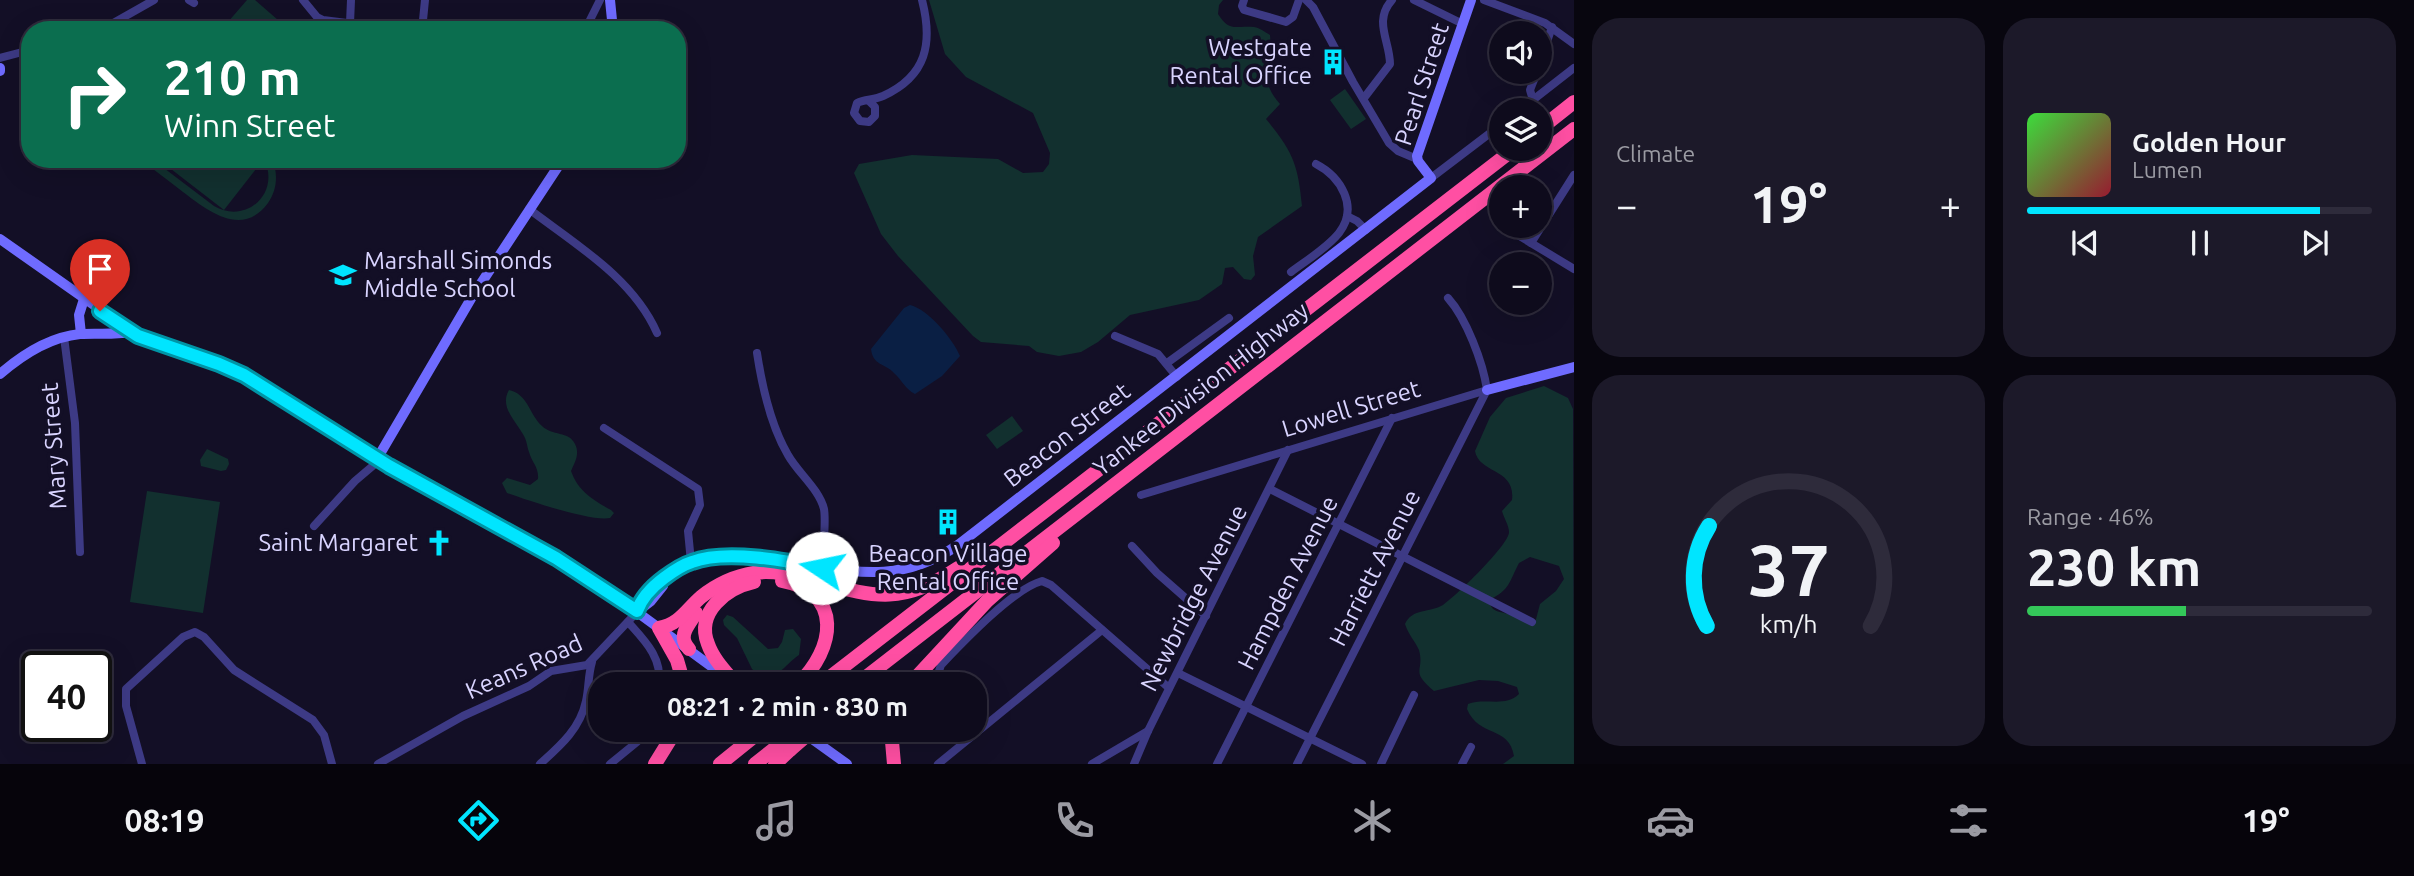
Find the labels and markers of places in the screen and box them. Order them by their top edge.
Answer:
place label: Westgate Rental Office [1170,34,1312,89]
building icon: Westgate Rental Office [1318,47,1348,77]
pin [70,239,130,311]
place label: Marshall Simonds Middle School [364,247,552,302]
school or university icon: Marshall Simonds Middle School [328,260,358,290]
building icon: Beacon Village Rental Office [933,507,963,537]
church icon: Saint Margaret [424,528,454,558]
place label: Saint Margaret [258,529,419,556]
place label: Beacon Village Rental Office [869,540,1028,595]

